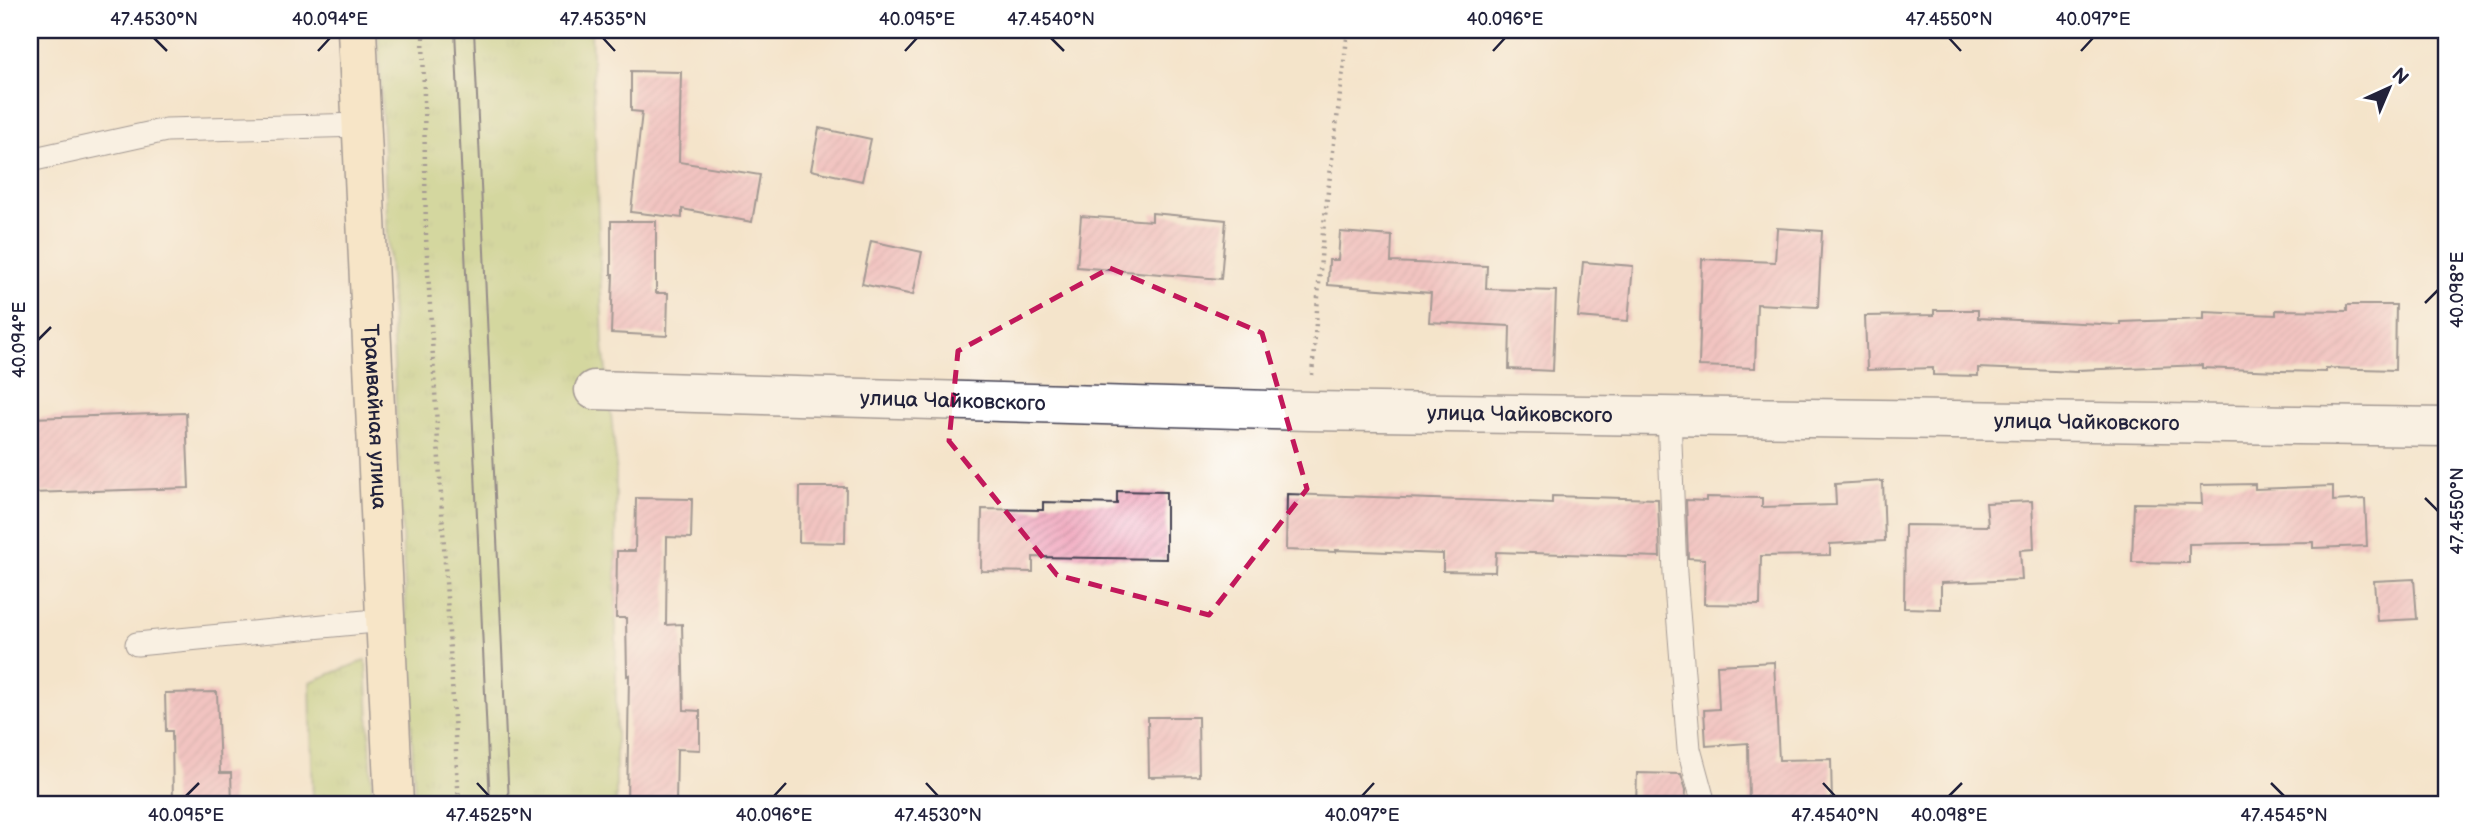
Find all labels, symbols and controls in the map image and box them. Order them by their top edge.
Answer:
text: 47.4530°N [110,9,198,30]
text: 40.094°E [292,9,368,30]
text: 47.4535°N [559,9,647,30]
text: 40.095°E [879,9,955,30]
text: 47.4540°N [1007,9,1095,30]
text: 40.096°E [1467,9,1544,30]
text: 47.4550°N [1905,9,1993,30]
text: 40.097°E [2055,9,2131,30]
north arrow [2354,52,2424,122]
text: N [2387,64,2413,90]
text: 40.098°E [2447,252,2468,328]
text: 40.094°E [9,302,30,378]
street label: Трамвайная улица [359,323,392,510]
street label: улица Чайковского [860,385,1046,416]
street label: улица Чайковского [1427,400,1613,428]
street label: улица Чайковского [1994,408,2180,436]
text: 47.4550°N [2447,467,2468,555]
text: 40.095°E [148,805,224,826]
text: 47.4525°N [445,805,533,826]
text: 40.096°E [736,805,813,826]
text: 47.4530°N [894,805,982,826]
text: 40.097°E [1324,805,1400,826]
text: 47.4540°N [1791,805,1879,826]
text: 40.098°E [1911,805,1987,826]
text: 47.4545°N [2240,805,2328,826]

